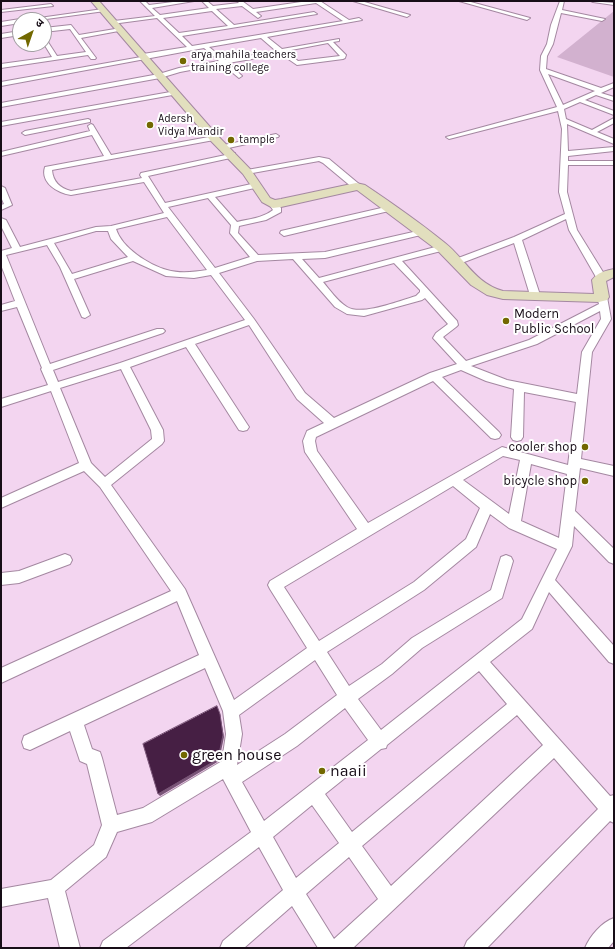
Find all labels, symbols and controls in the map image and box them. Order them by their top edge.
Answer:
north arrow [12,12,52,52]
text: उ [33,16,46,30]
place label: arya mahila teachers training college [191,48,296,74]
marker: arya mahila teachers training college [178,56,188,66]
place label: Adersh Vidya Mandir [158,112,224,138]
marker: Adersh Vidya Mandir [145,120,155,130]
place label: tample [239,133,275,147]
marker: tample [226,135,236,145]
place label: Modern Public School [514,306,594,337]
marker: Modern Public School [501,316,511,326]
place label: cooler shop [509,439,577,455]
marker: cooler shop [580,442,590,452]
place label: bicycle shop [503,473,577,489]
marker: bicycle shop [580,476,590,486]
place label: green house [192,745,281,765]
marker: green house [179,750,189,760]
place label: naaii [330,761,367,781]
marker: naaii [317,766,327,776]

